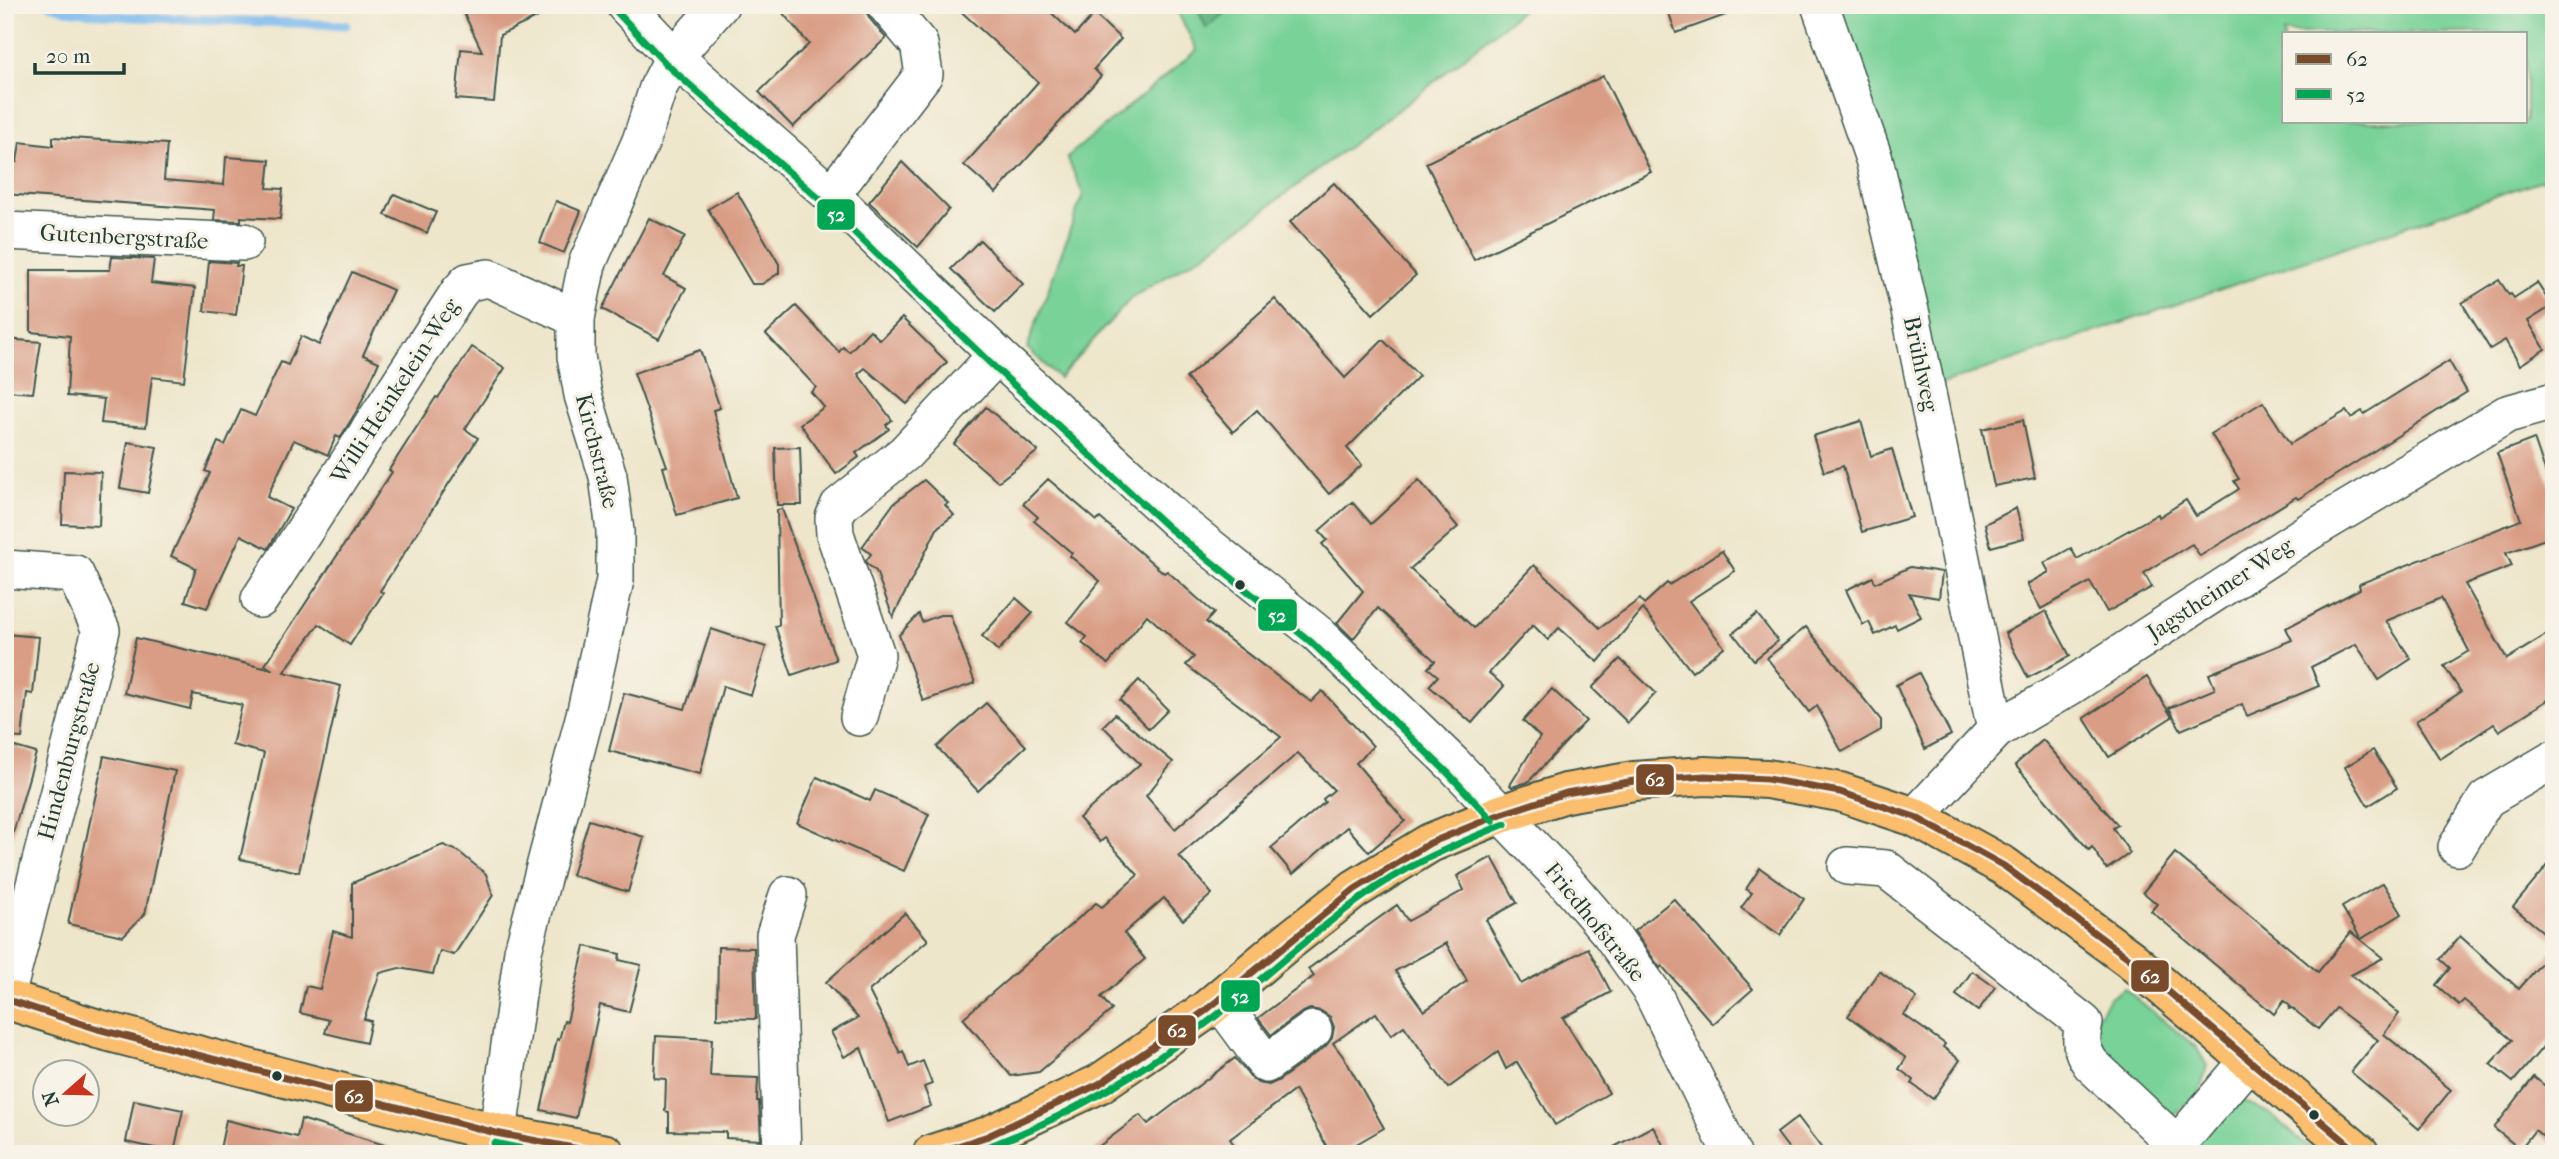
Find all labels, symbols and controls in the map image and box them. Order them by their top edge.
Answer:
scale bar [35,32,124,76]
legend [2282,32,2528,122]
text: 20 m [46,44,91,68]
text: 62 [2346,47,2368,71]
text: 52 [2346,83,2366,107]
line badge: 52 [816,198,856,231]
text: 52 [827,204,845,226]
street label: Gutenbergstraße [39,219,209,255]
street label: Willi-Heinkelein-Weg [324,293,465,489]
street label: Brühlweg [1898,314,1944,415]
street label: Kirchstraße [570,391,624,511]
street label: Jagstheimer Weg [2140,531,2299,647]
unlabelled marker [1233,578,1247,592]
line badge: 52 [1257,598,1298,632]
text: 52 [1268,605,1286,627]
street label: Hindenburgstraße [32,659,106,843]
line badge: 62 [1635,763,1675,796]
text: 62 [1645,769,1665,791]
street label: Friedhofstraße [1539,857,1651,987]
line badge: 62 [2130,959,2170,993]
text: 62 [2140,966,2160,988]
line badge: 52 [1220,979,1261,1013]
text: 52 [1231,986,1249,1008]
line badge: 62 [1157,1014,1197,1047]
text: 62 [1167,1020,1187,1042]
north arrow [32,1058,102,1128]
unlabelled marker [270,1069,284,1083]
line badge: 62 [334,1079,374,1113]
text: 62 [344,1086,364,1108]
text: N [38,1087,64,1109]
unlabelled marker [2307,1108,2321,1122]

